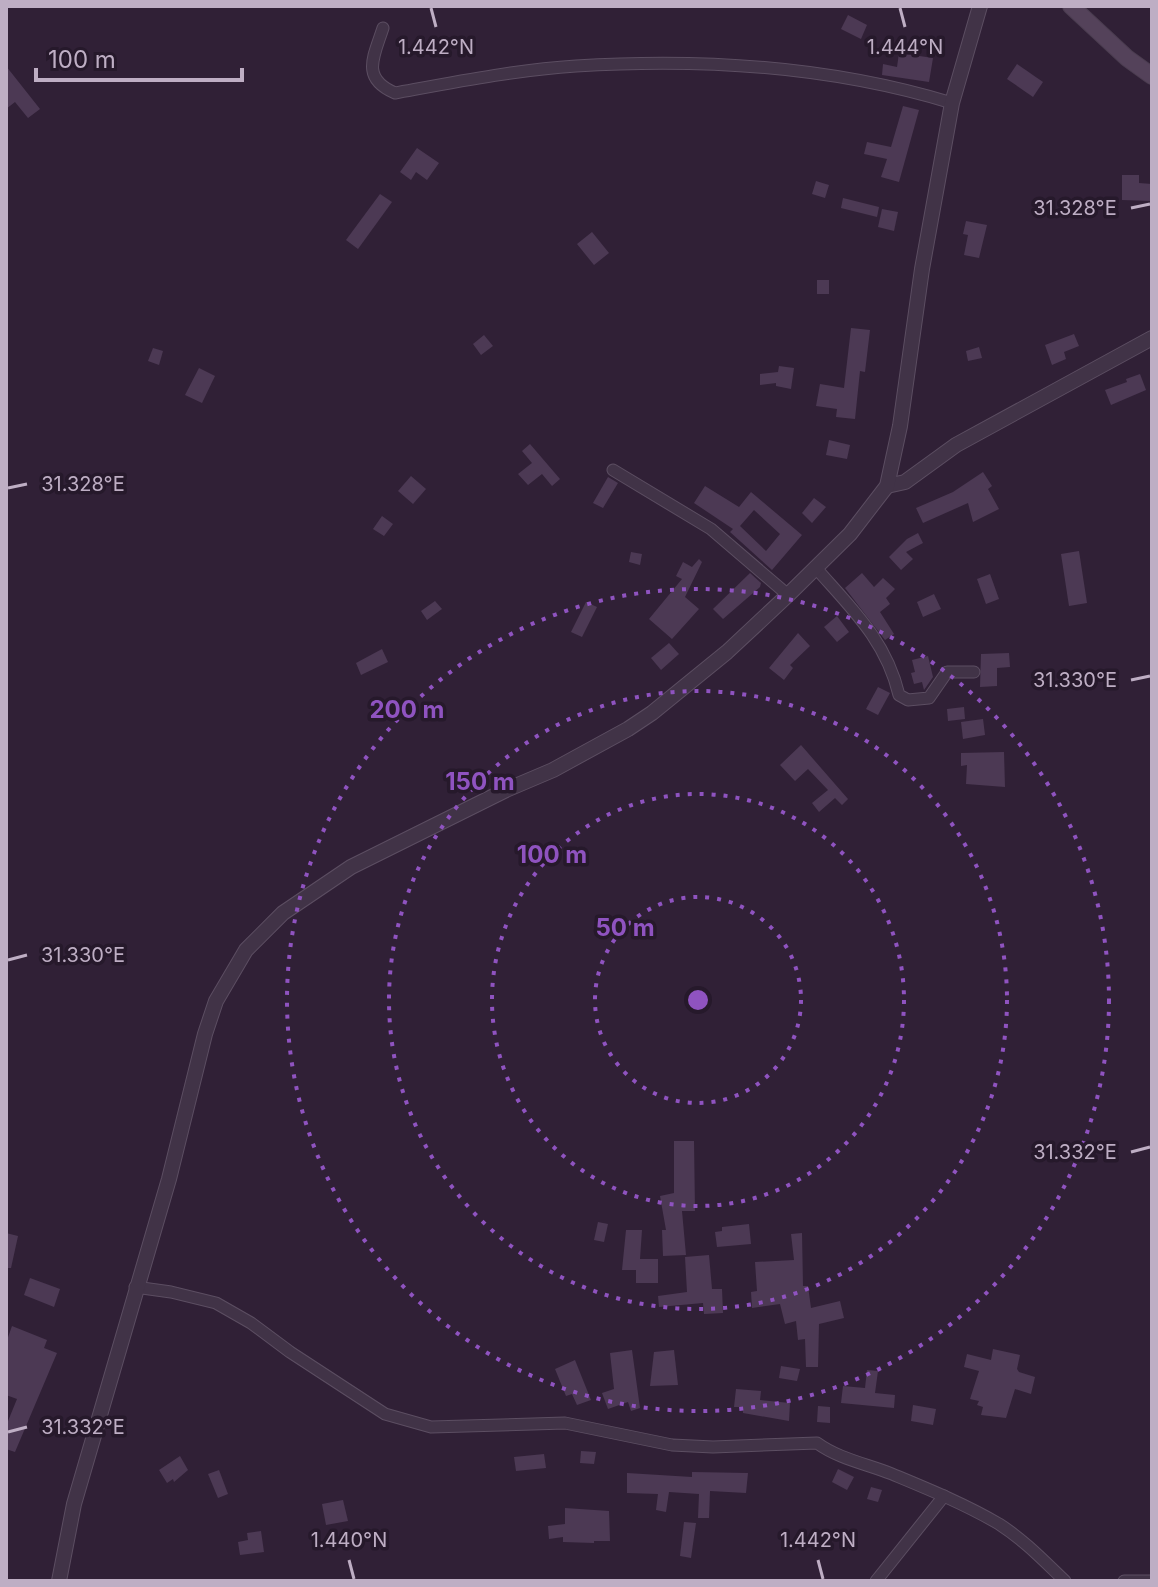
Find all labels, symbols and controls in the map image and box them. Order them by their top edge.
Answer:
scale bar [36,32,242,82]
text: 1.442°N [398,35,474,59]
text: 1.444°N [867,35,943,59]
text: 100 m [48,45,116,74]
text: 31.328°E [1033,196,1117,220]
text: 31.328°E [41,472,125,496]
text: 31.330°E [1033,668,1117,692]
text: 200 m [369,695,445,724]
text: 150 m [445,767,515,796]
text: 100 m [517,840,587,869]
text: 50 m [595,913,655,942]
text: 31.330°E [41,943,125,967]
centre of rings [684,986,712,1014]
text: 31.332°E [1033,1140,1117,1164]
text: 31.332°E [41,1415,125,1439]
text: 1.440°N [311,1528,387,1552]
text: 1.442°N [780,1528,856,1552]

